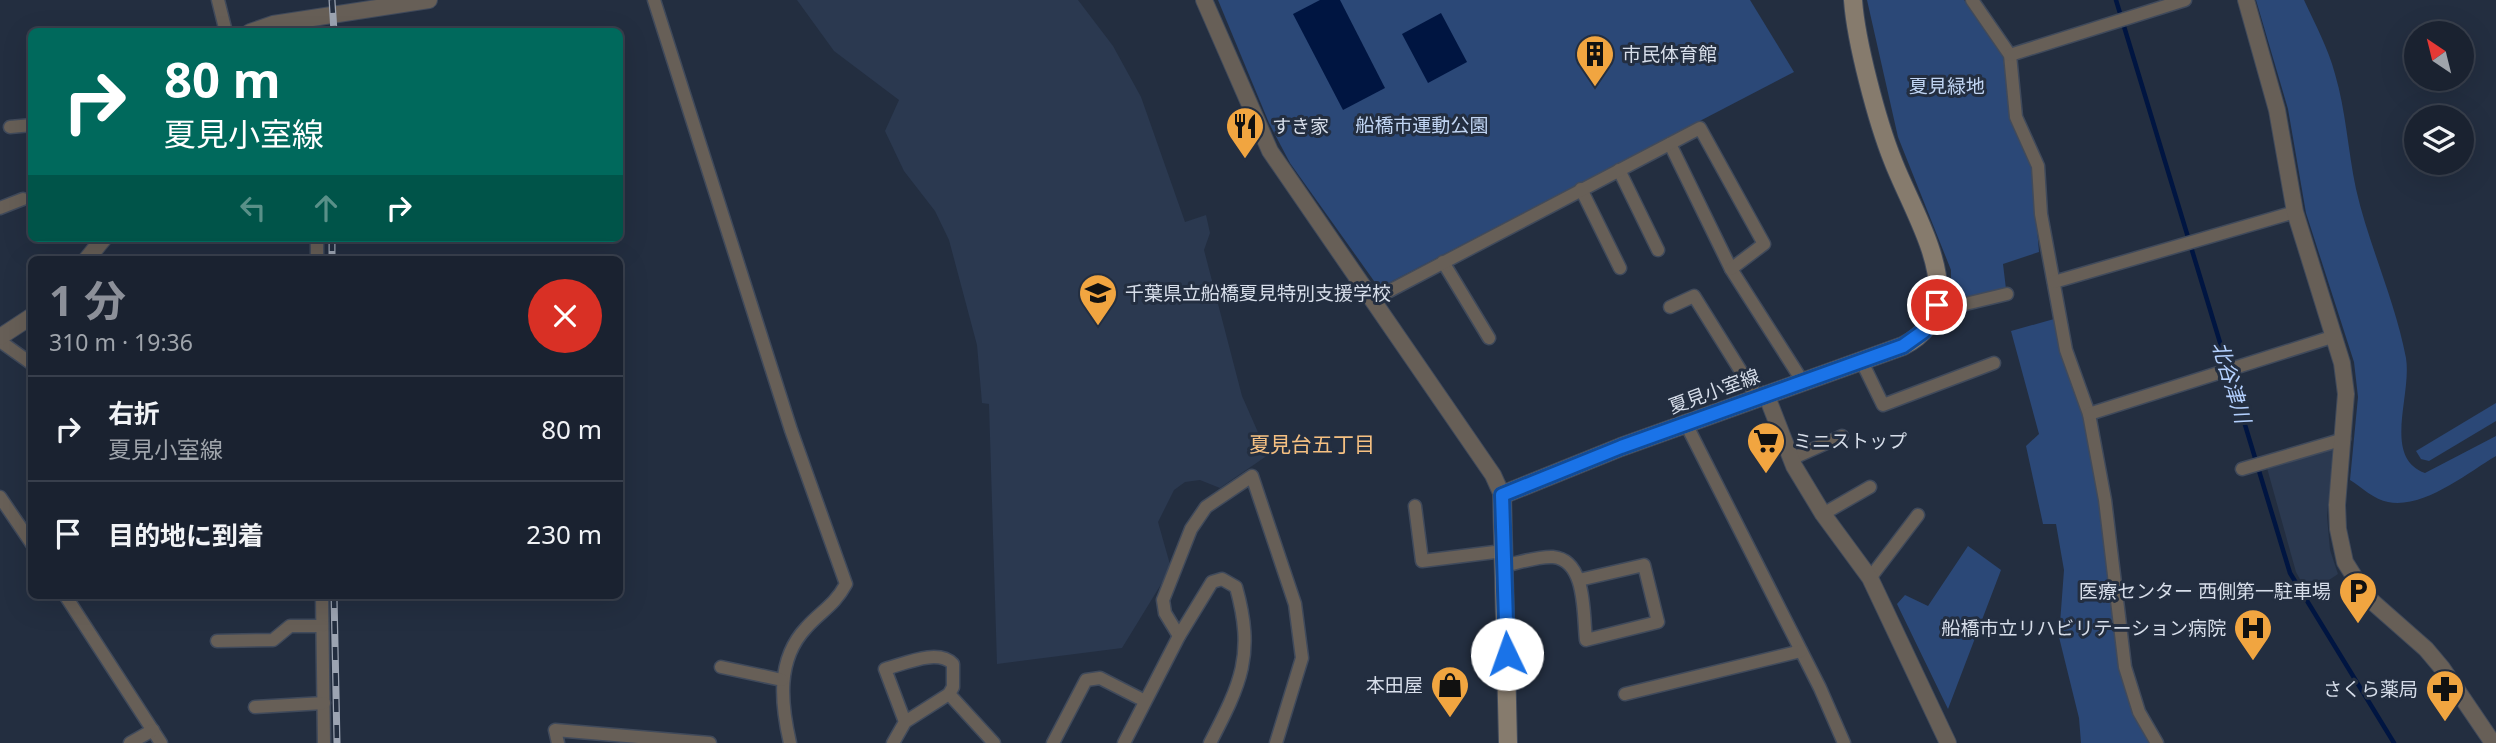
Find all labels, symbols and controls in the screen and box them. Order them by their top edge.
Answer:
north arrow [2404,21,2474,91]
map controls [2404,21,2474,175]
building icon: 市民体育館 [1574,33,1616,88]
place label: 市民体育館 [1622,41,1717,67]
text: 80 m [164,46,281,112]
icon: right [49,56,140,147]
park label: 夏見緑地 [1909,73,1985,99]
restaurant icon: すき家 [1224,105,1266,160]
button: layers [2404,105,2474,175]
text: 夏見小室線 [164,112,324,155]
park label: 船橋市運動公園 [1355,112,1489,138]
place label: すき家 [1272,113,1329,139]
icon: left [234,189,272,227]
icon: ahead [307,189,345,227]
icon: right [380,189,418,227]
text: 1 分 [49,271,126,328]
school or university icon: 千葉県立船橋夏見特別支援学校 [1077,272,1119,327]
pin [1907,275,1967,335]
button: close [528,279,602,353]
place label: 千葉県立船橋夏見特別支援学校 [1125,280,1391,306]
icon: arrive [1918,286,1956,324]
text: 310 m · 19:36 [49,326,193,358]
water label: 北谷津川 [2206,338,2258,428]
street label: 夏見小室線 [1665,363,1763,419]
text: 右折 [108,395,160,431]
icon: right [49,410,87,448]
text: 80 m [541,411,602,447]
supermarket icon: ミニストップ [1745,420,1787,475]
place label: ミニストップ [1793,428,1907,454]
district label: 夏見台五丁目 [1249,430,1375,458]
text: 夏見小室線 [108,433,223,465]
icon: arrive [49,515,87,553]
text: 230 m [526,516,602,552]
text: 目的地に到着 [108,517,264,553]
parking icon: 医療センター 西側第一駐車場 [2337,570,2379,625]
place label: 医療センター 西側第一駐車場 [2079,578,2331,604]
hospital icon: 船橋市立リハビリテーション病院 [2232,607,2274,662]
place label: 船橋市立リハビリテーション病院 [1941,615,2226,641]
position arrow [1470,617,1544,691]
shop icon: 本田屋 [1429,664,1471,719]
pharmacy icon: さくら薬局 [2424,668,2466,723]
place label: 本田屋 [1366,672,1423,698]
place label: さくら薬局 [2323,676,2418,702]

